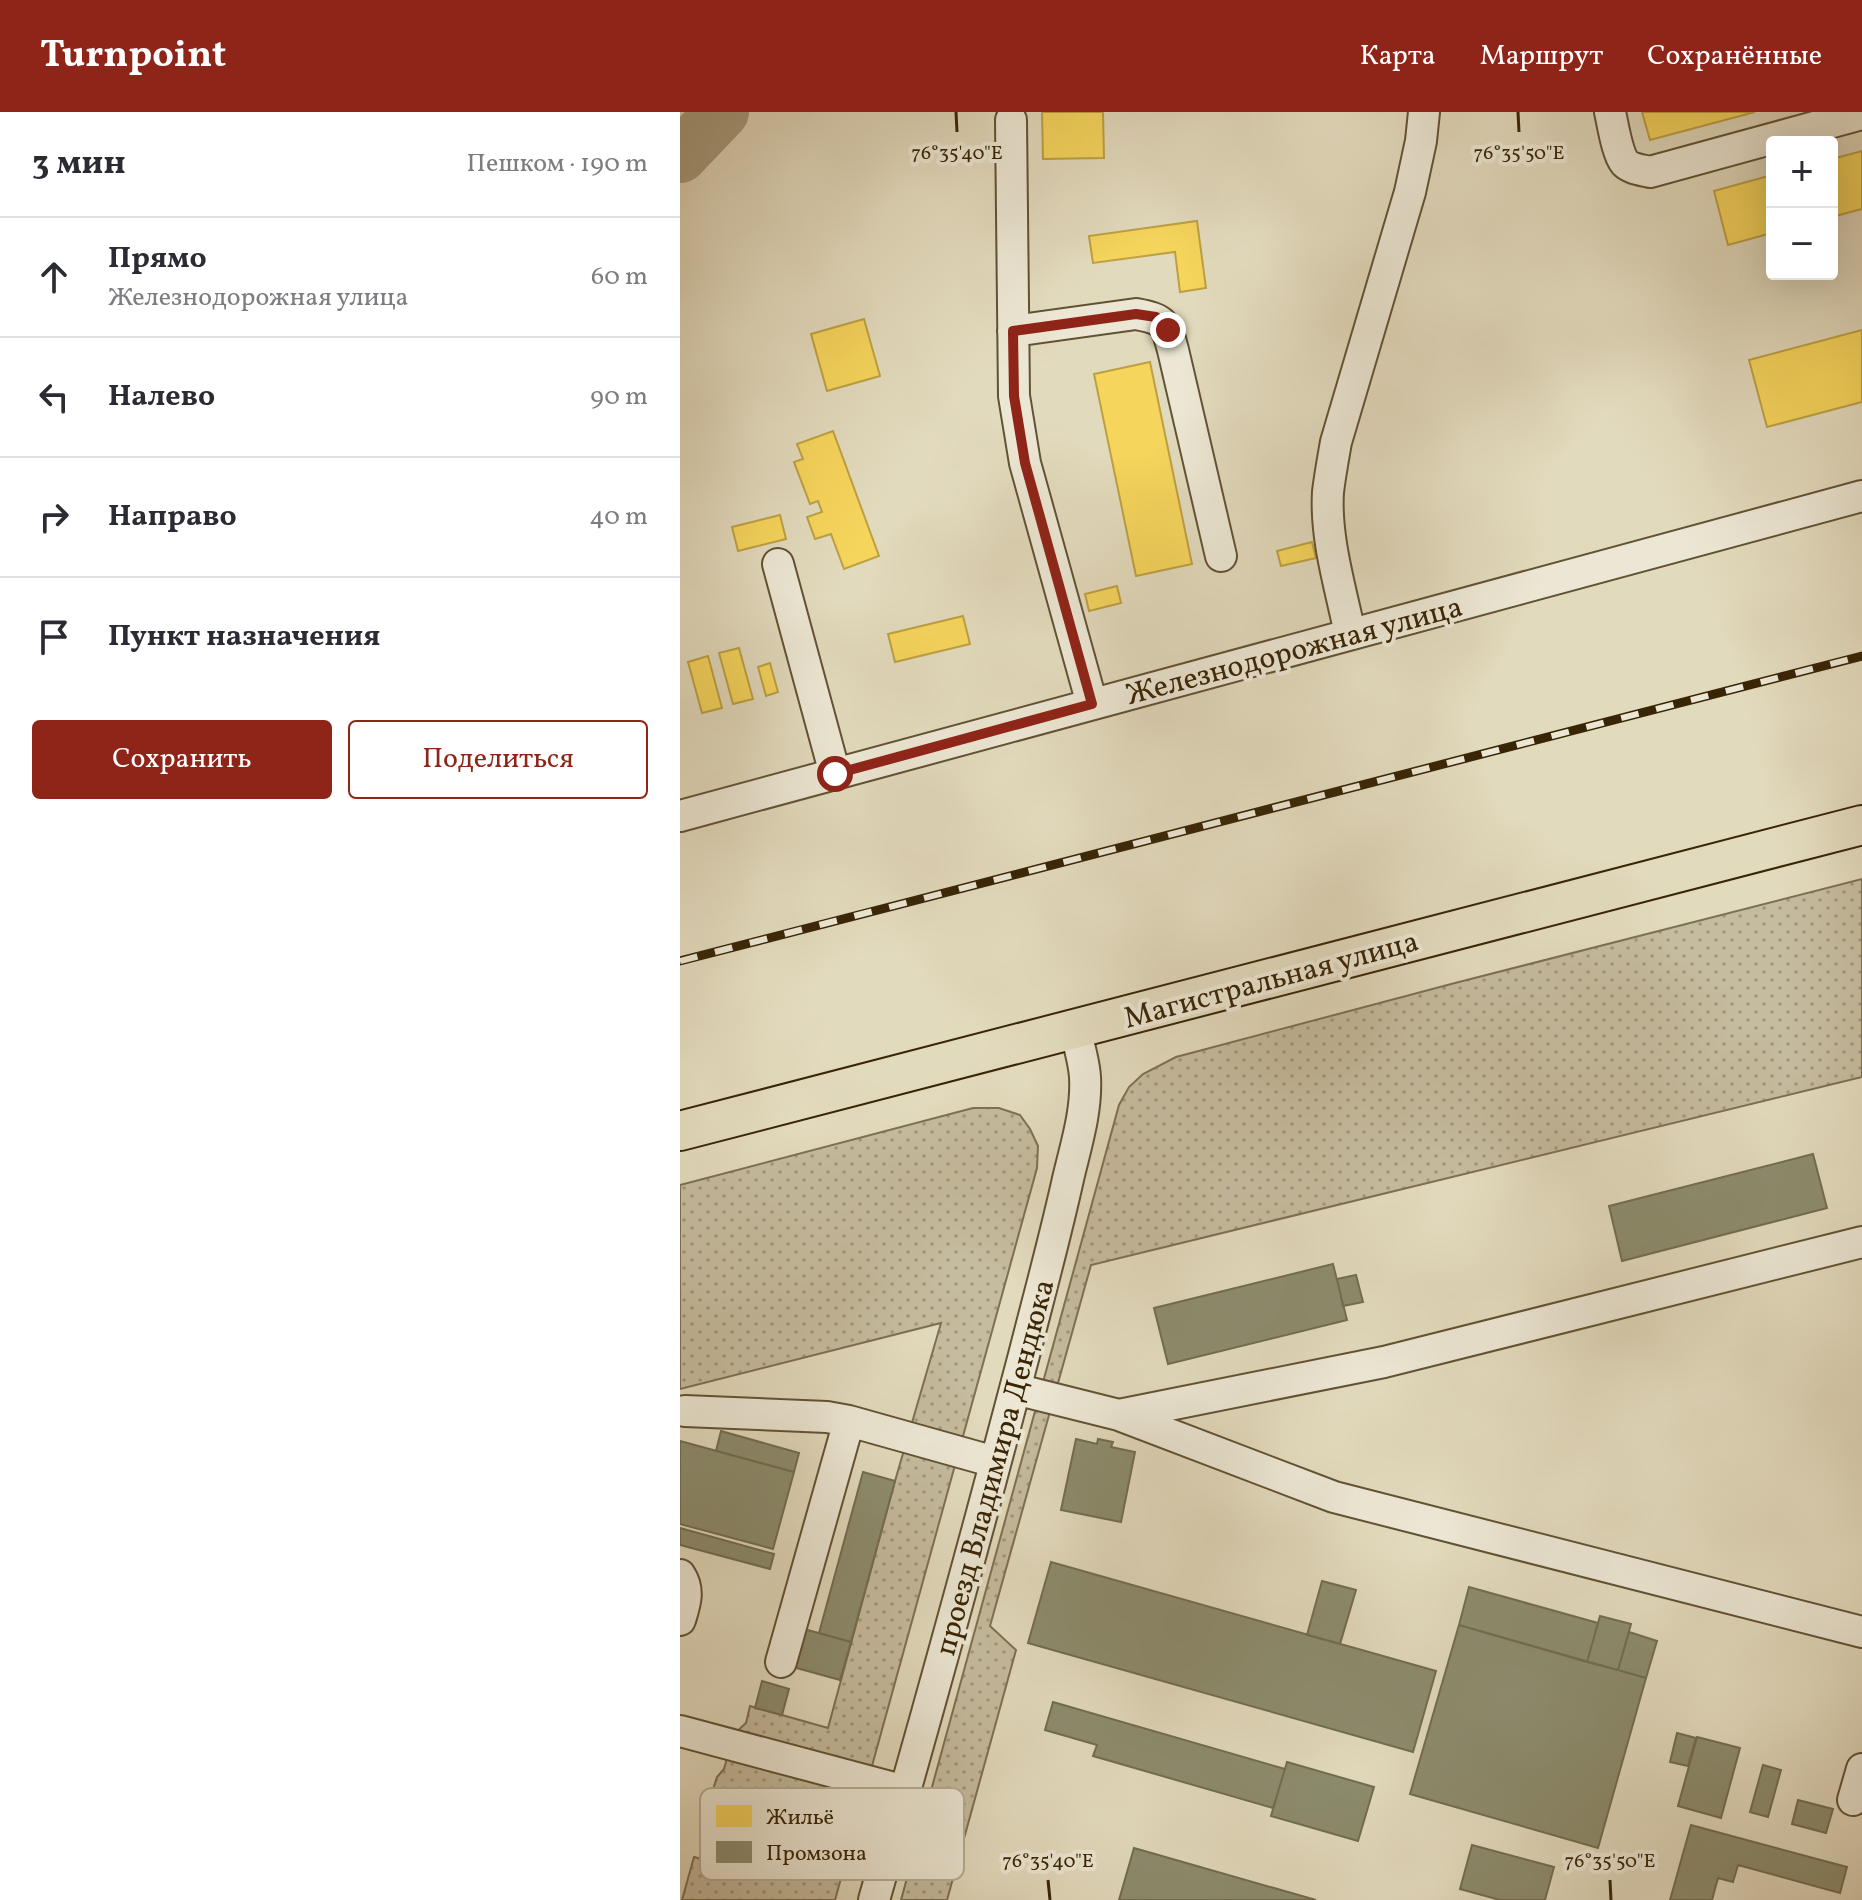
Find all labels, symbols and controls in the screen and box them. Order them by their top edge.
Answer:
text: Turnpoint [40,30,226,83]
text: Карта [1360,37,1436,76]
text: Маршрут [1480,37,1603,76]
text: Сохранённые [1647,37,1822,76]
map controls [1766,136,1838,280]
button: + [1766,136,1838,208]
text: 76°35'40"E [911,140,1003,168]
text: 76°35'50"E [1474,140,1564,168]
text: 3 мин [32,141,126,188]
text: Пешком · 190 m [467,146,648,182]
button: − [1766,208,1838,280]
text: Прямо [108,238,207,280]
icon: ahead [32,255,76,299]
text: 60 m [591,259,648,295]
text: Железнодорожная улица [108,280,409,316]
route end [1150,312,1186,348]
icon: left [32,375,76,419]
text: Налево [108,376,215,418]
text: 90 m [590,379,648,415]
icon: right [32,495,76,539]
text: Направо [108,496,237,538]
text: 40 m [589,499,648,535]
street label: Железнодорожная улица [1122,587,1467,717]
icon: arrive [32,615,76,659]
text: Пункт назначения [108,616,380,658]
button: Сохранить [32,720,332,799]
button: Поделиться [348,720,648,799]
route start [817,756,853,792]
street label: Магистральная улица [1120,921,1423,1040]
street label: проезд Владимира Дендюка [925,1275,1066,1660]
legend [700,1788,964,1880]
text: Жильё [766,1803,834,1834]
text: Промзона [766,1839,867,1870]
text: 76°35'40"E [1002,1848,1094,1876]
text: 76°35'50"E [1565,1848,1655,1876]

